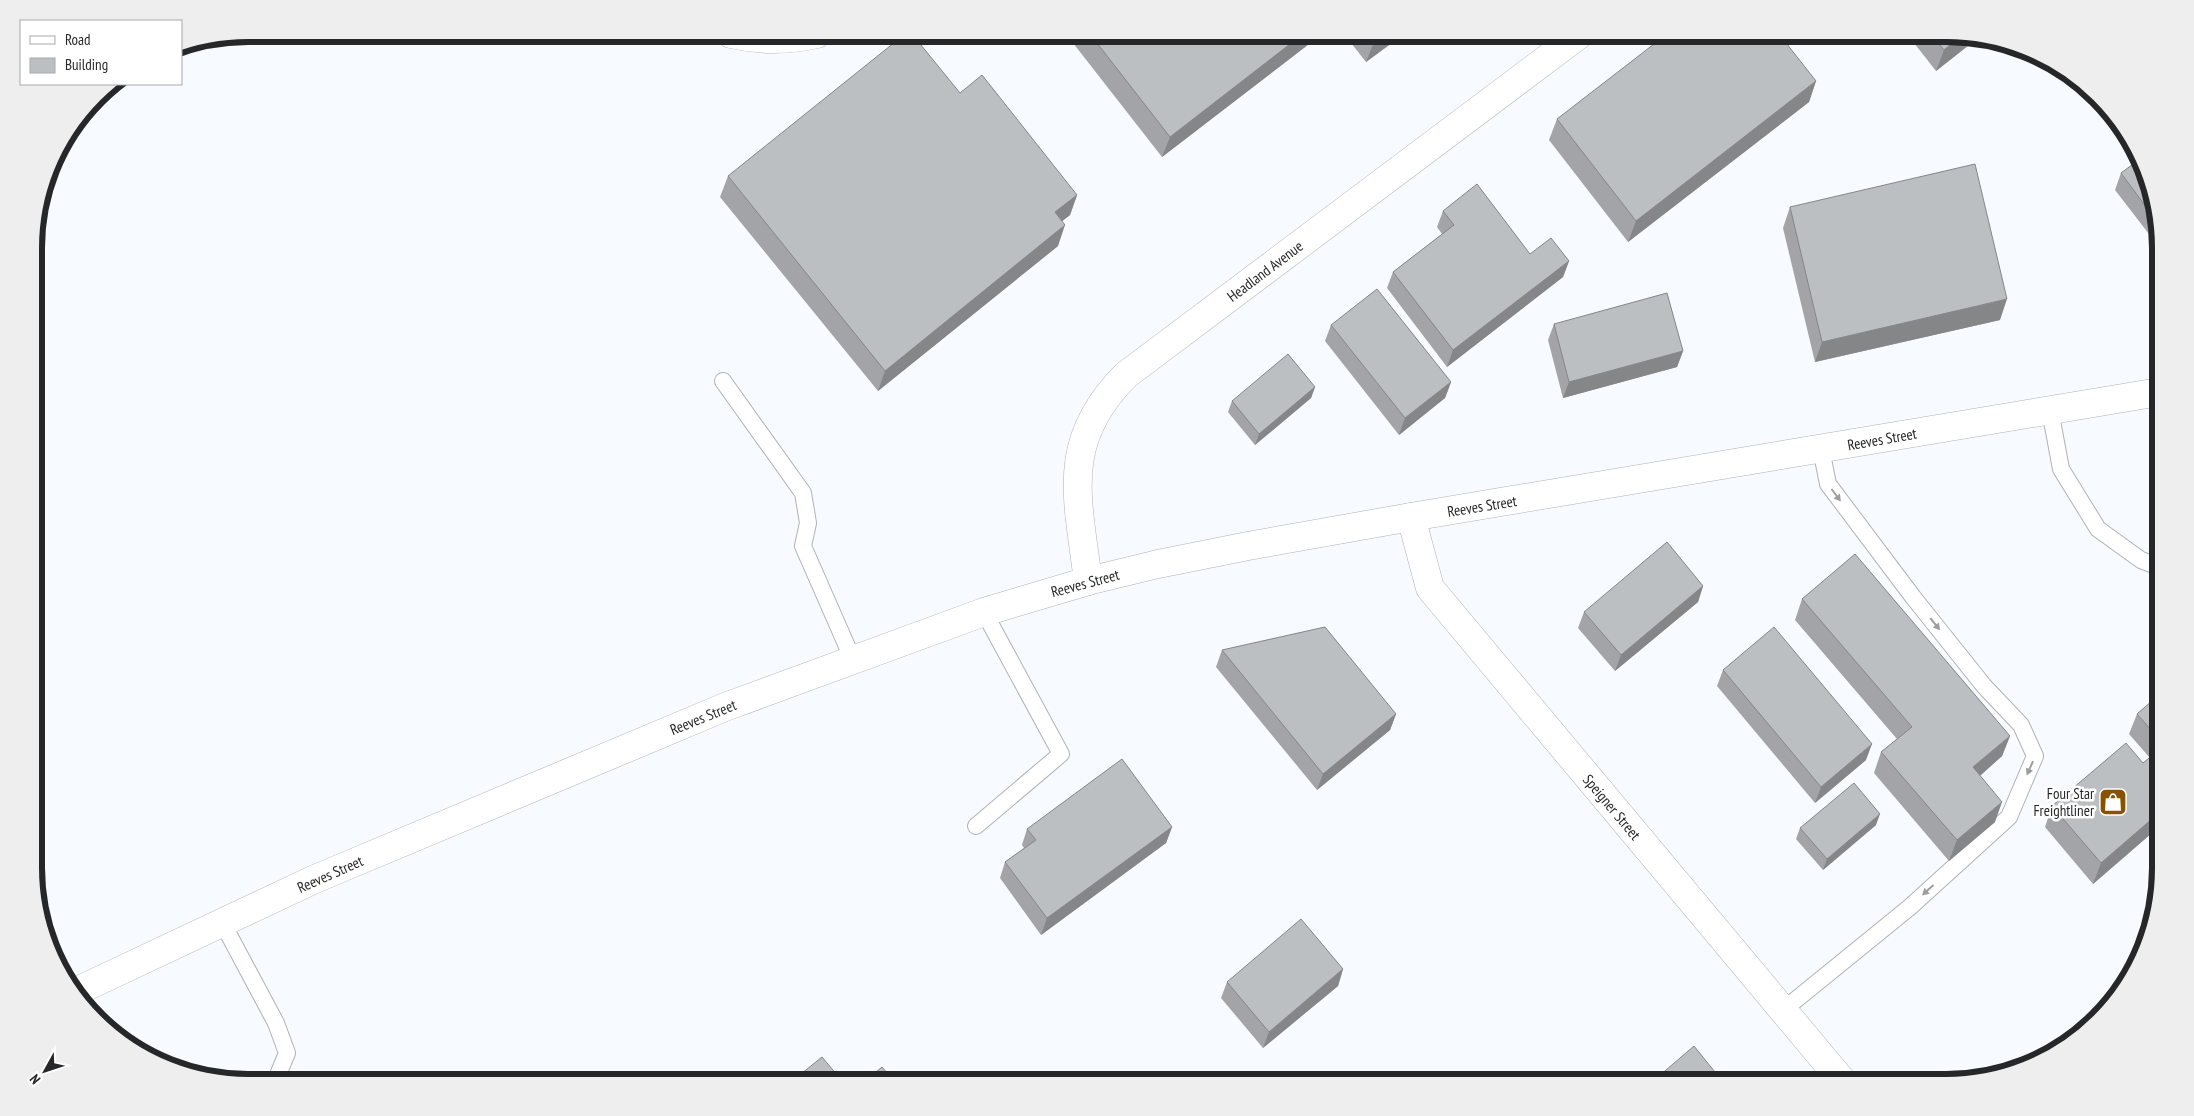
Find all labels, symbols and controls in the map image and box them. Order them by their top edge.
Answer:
legend [20,20,182,85]
text: Road [65,30,91,49]
text: Building [65,55,108,74]
street label: Headland Avenue [1223,236,1307,306]
street label: Reeves Street [1846,424,1918,454]
one-way arrow [1831,488,1842,501]
street label: Reeves Street [1446,491,1518,521]
street label: Reeves Street [1049,565,1121,601]
one-way arrow [1929,617,1940,630]
street label: Reeves Street [667,695,739,739]
one-way arrow [2026,761,2034,775]
street label: Speigner Street [1579,770,1645,844]
place label: Four Star Freightliner [2033,784,2095,820]
shop icon: Four Star Freightliner [2098,787,2128,817]
street label: Reeves Street [294,851,366,897]
one-way arrow [1922,884,1934,896]
north arrow [20,1046,70,1096]
text: N [26,1071,44,1088]

